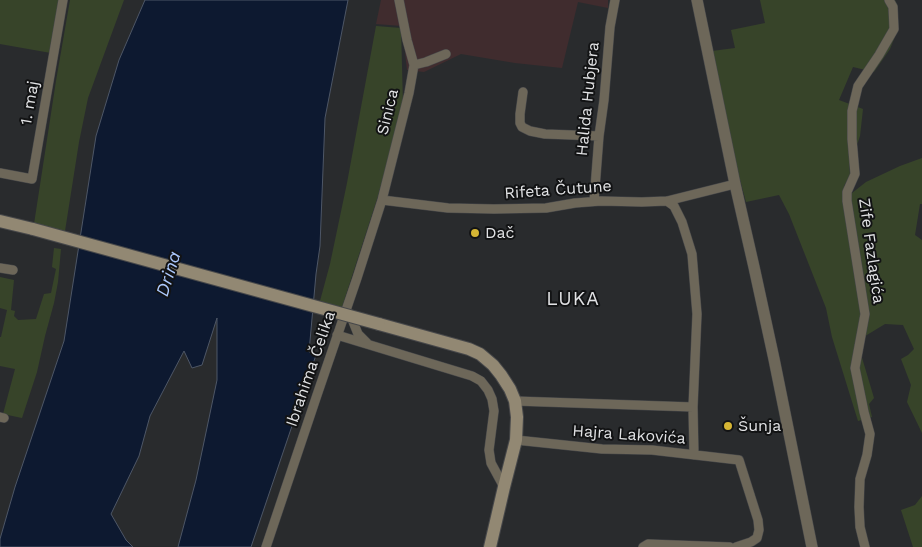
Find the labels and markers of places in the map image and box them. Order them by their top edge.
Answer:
place label: Dač [485,223,515,243]
marker: Dač [469,227,481,239]
place label: Šunja [738,416,781,436]
marker: Šunja [722,420,734,432]

